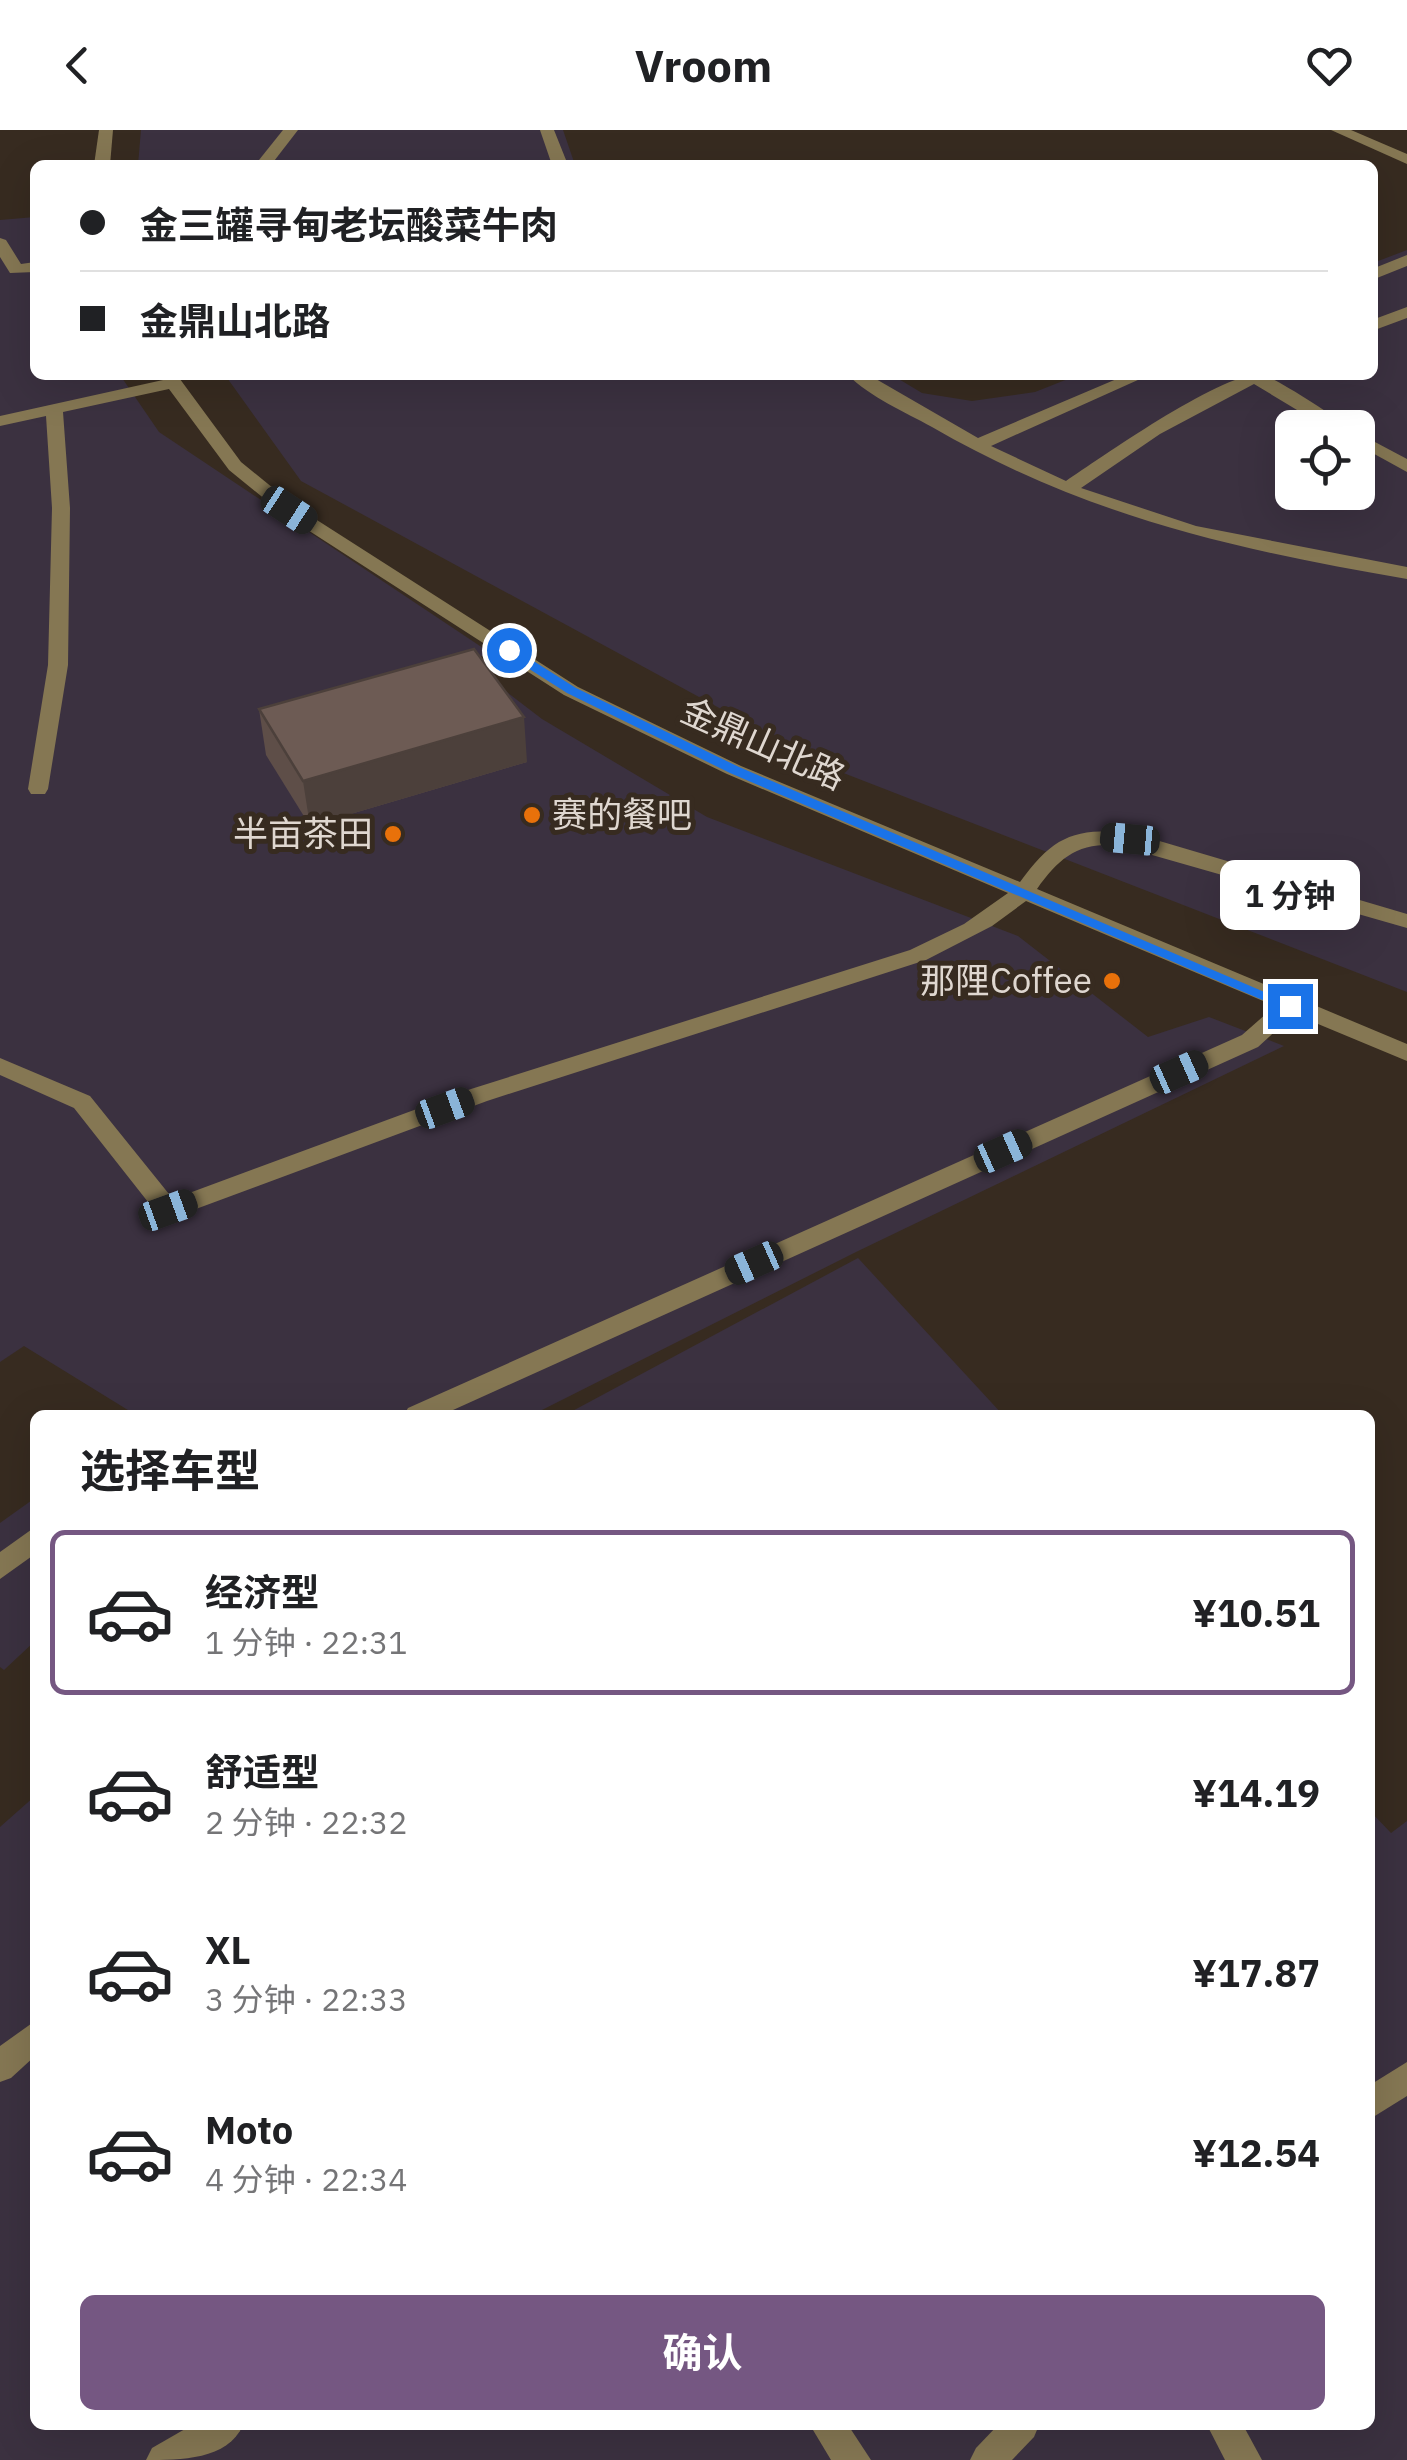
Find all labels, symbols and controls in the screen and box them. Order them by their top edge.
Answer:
text: Vroom [635,36,772,94]
icon: back [50,38,105,93]
icon: heart [1302,38,1357,93]
text: 金三罐寻甸老坛酸菜牛肉 [140,200,558,249]
text: 金鼎山北路 [140,296,330,345]
map controls [1275,410,1375,510]
button: locate [1275,410,1375,510]
car [256,481,322,539]
route start [487,628,532,673]
street label: 金鼎山北路 [674,686,853,800]
place label: 赛的餐吧 [552,791,692,837]
marker: 赛的餐吧 [521,804,543,826]
place label: 半亩茶田 [233,810,373,856]
car [1099,821,1161,857]
marker: 半亩茶田 [382,823,404,845]
callout: 1 分钟 [1220,861,1360,931]
text: 1 分钟 [1245,874,1335,916]
place label: 那䧉Coffee [920,957,1092,1003]
marker: 那䧉Coffee [1101,970,1123,992]
route end [1268,984,1313,1029]
car [1145,1046,1213,1098]
car [412,1084,478,1132]
car [969,1125,1037,1177]
car [135,1186,201,1234]
car [720,1237,788,1289]
text: 选择车型 [80,1441,260,1499]
text: 经济型 [205,1567,319,1616]
icon: car [85,1568,175,1658]
text: ¥10.51 [1192,1588,1320,1637]
text: 1 分钟 · 22:31 [205,1621,407,1663]
text: 舒适型 [205,1747,319,1796]
icon: car [85,1748,175,1838]
text: ¥14.19 [1192,1768,1320,1817]
text: 2 分钟 · 22:32 [205,1801,407,1843]
text: XL [205,1925,251,1974]
icon: car [85,1928,175,2018]
text: ¥17.87 [1192,1948,1320,1997]
text: 3 分钟 · 22:33 [205,1978,407,2020]
text: Moto [205,2105,293,2154]
icon: car [85,2108,175,2198]
text: ¥12.54 [1192,2128,1320,2177]
text: 4 分钟 · 22:34 [205,2158,407,2200]
button: 确认 [80,2295,1325,2410]

